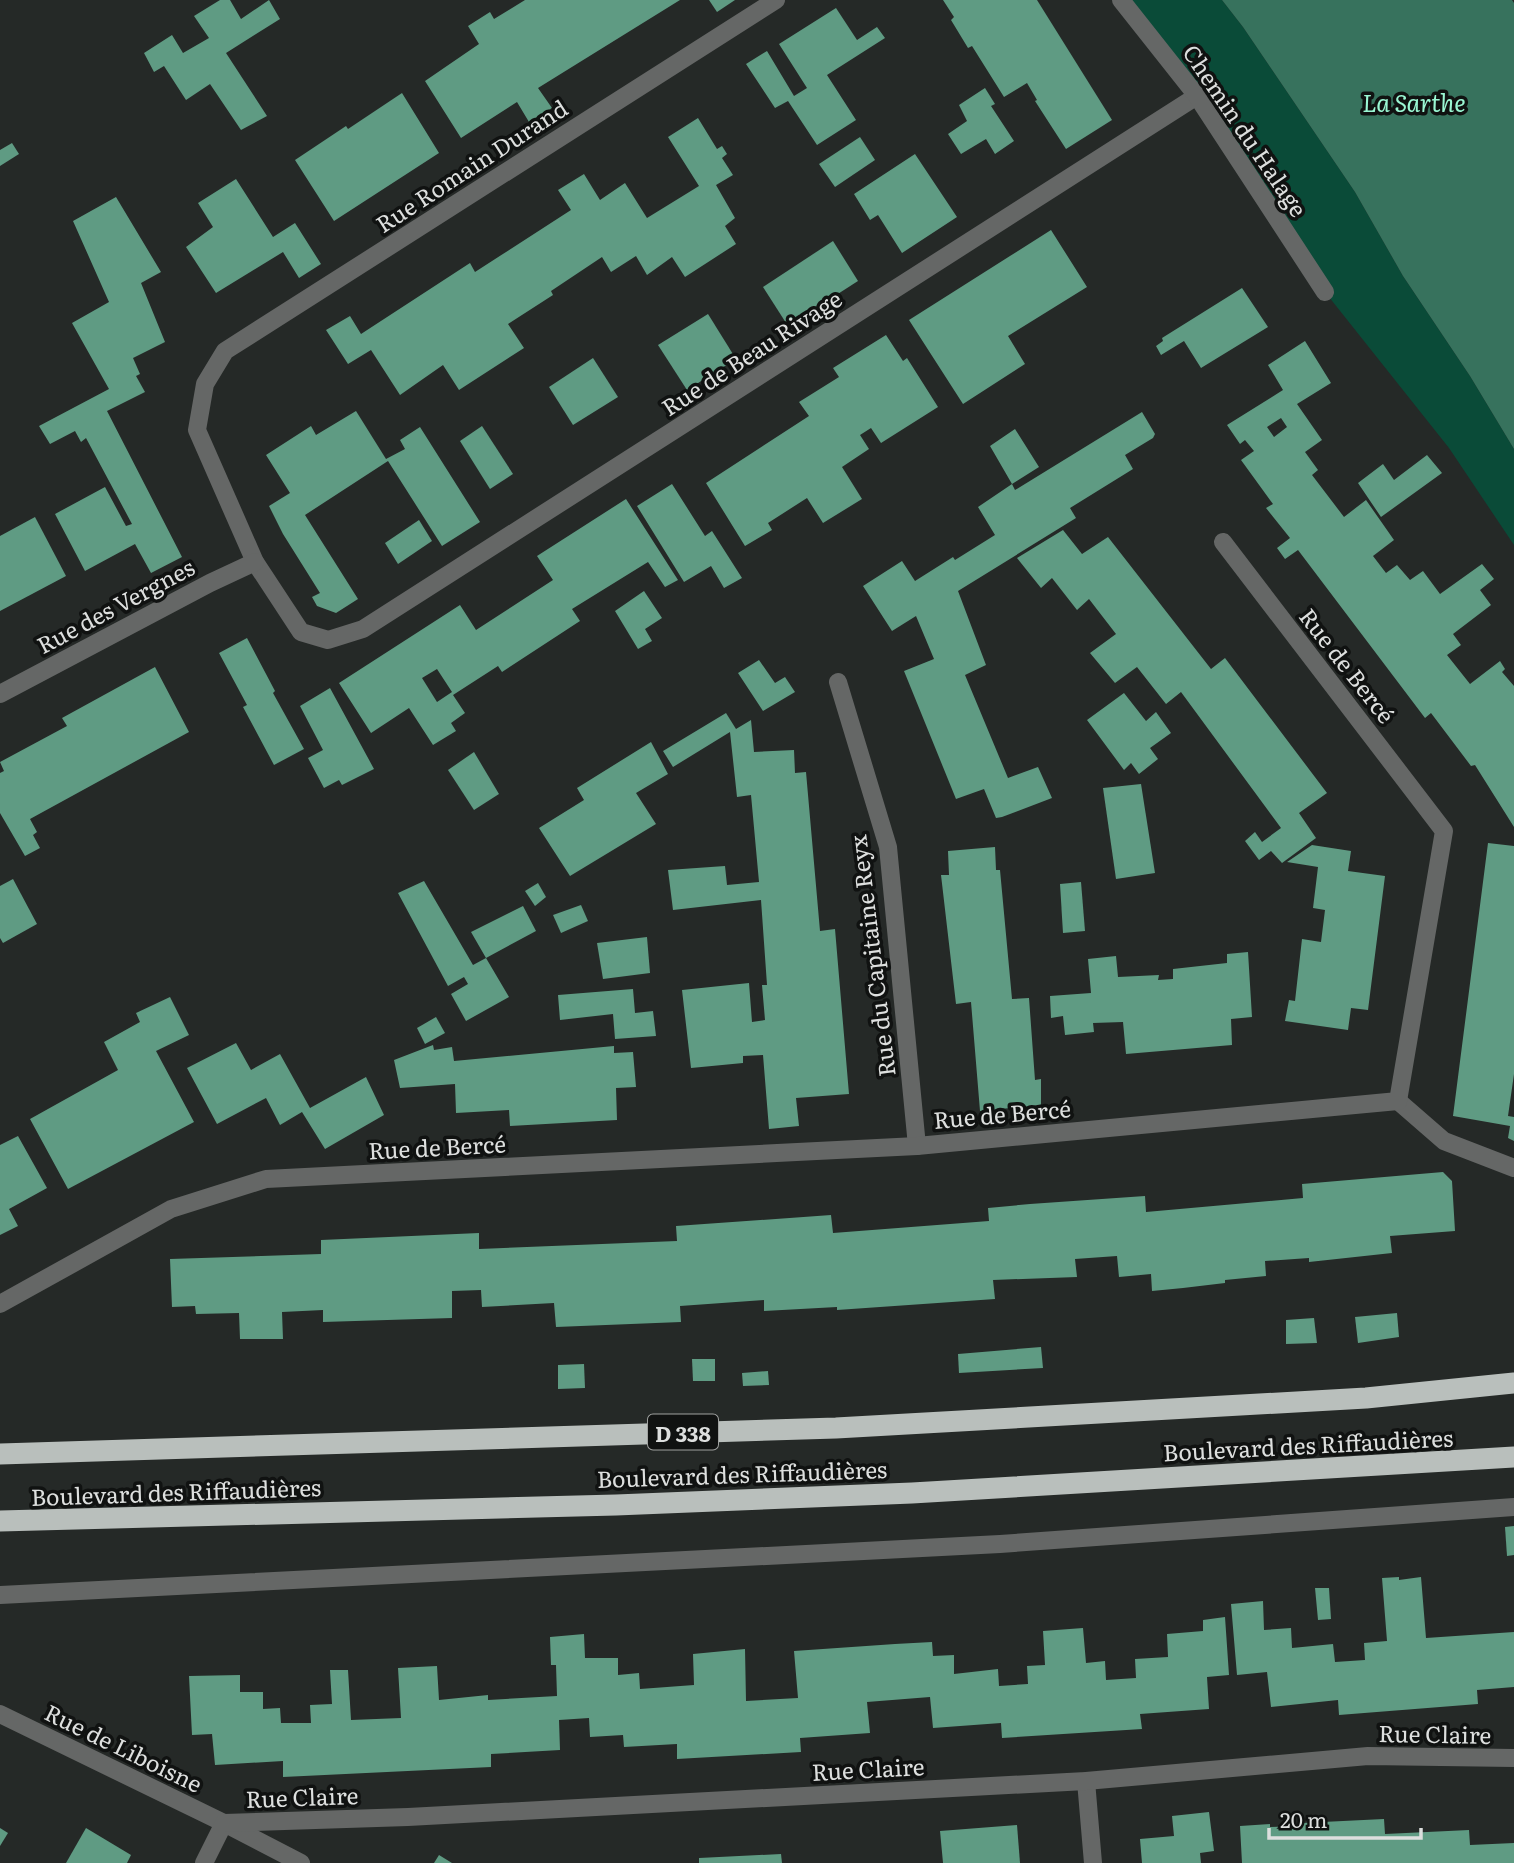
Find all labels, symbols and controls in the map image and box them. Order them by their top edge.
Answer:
street label: Chemin du Halage [1176,37,1316,223]
water label: La Sarthe [1362,84,1466,119]
street label: Rue Romain Durand [368,90,574,240]
street label: Rue de Beau Rivage [654,281,848,423]
street label: Rue des Vergnes [30,549,200,661]
street label: Rue de Bercé [1292,600,1404,730]
street label: Rue du Capitaine Reyx [839,833,903,1079]
street label: Rue de Bercé [932,1090,1072,1136]
street label: Rue de Bercé [367,1125,507,1167]
road number: D 338 [648,1414,718,1450]
street label: Boulevard des Riffaudières [1162,1419,1454,1469]
street label: Boulevard des Riffaudières [596,1451,888,1495]
street label: Boulevard des Riffaudières [30,1469,322,1513]
street label: Rue de Liboisne [39,1694,209,1800]
street label: Rue Claire [1378,1715,1492,1751]
street label: Rue Claire [811,1748,925,1788]
street label: Rue Claire [245,1777,359,1815]
scale bar [1269,1797,1421,1841]
text: 20 m [1280,1803,1327,1834]

